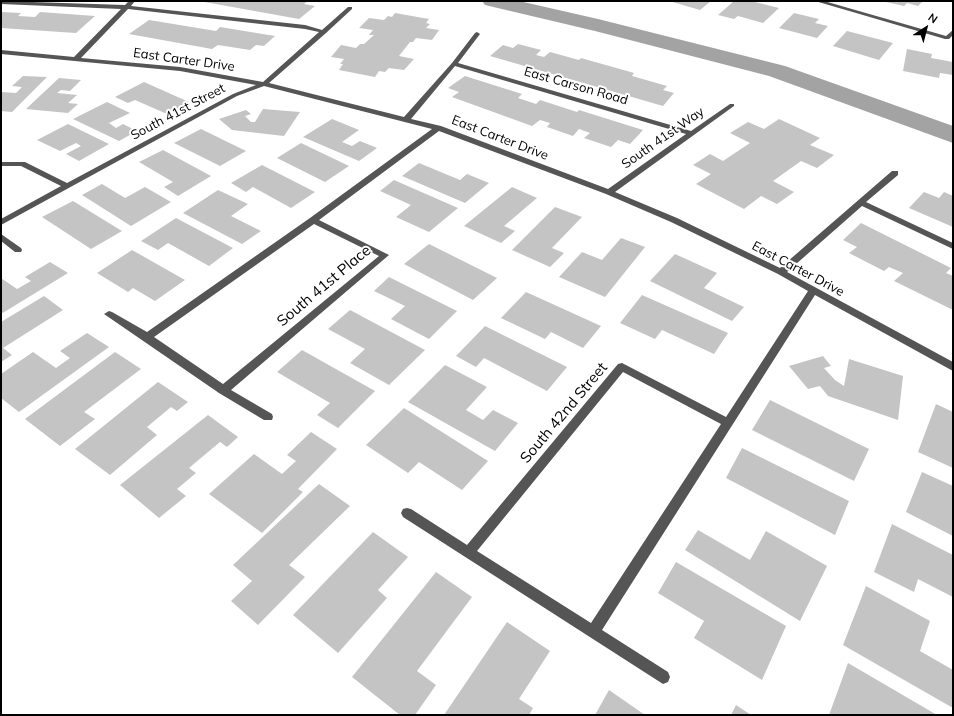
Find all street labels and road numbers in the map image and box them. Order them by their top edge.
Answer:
street label: East Carter Drive [132,45,236,75]
street label: East Carson Road [522,64,630,108]
street label: South 41st Street [128,81,228,143]
street label: South 41st Way [619,104,707,172]
street label: East Carter Drive [449,112,551,164]
street label: East Carter Drive [749,238,847,300]
street label: South 41st Place [273,242,375,330]
street label: South 42nd Street [517,359,611,467]

